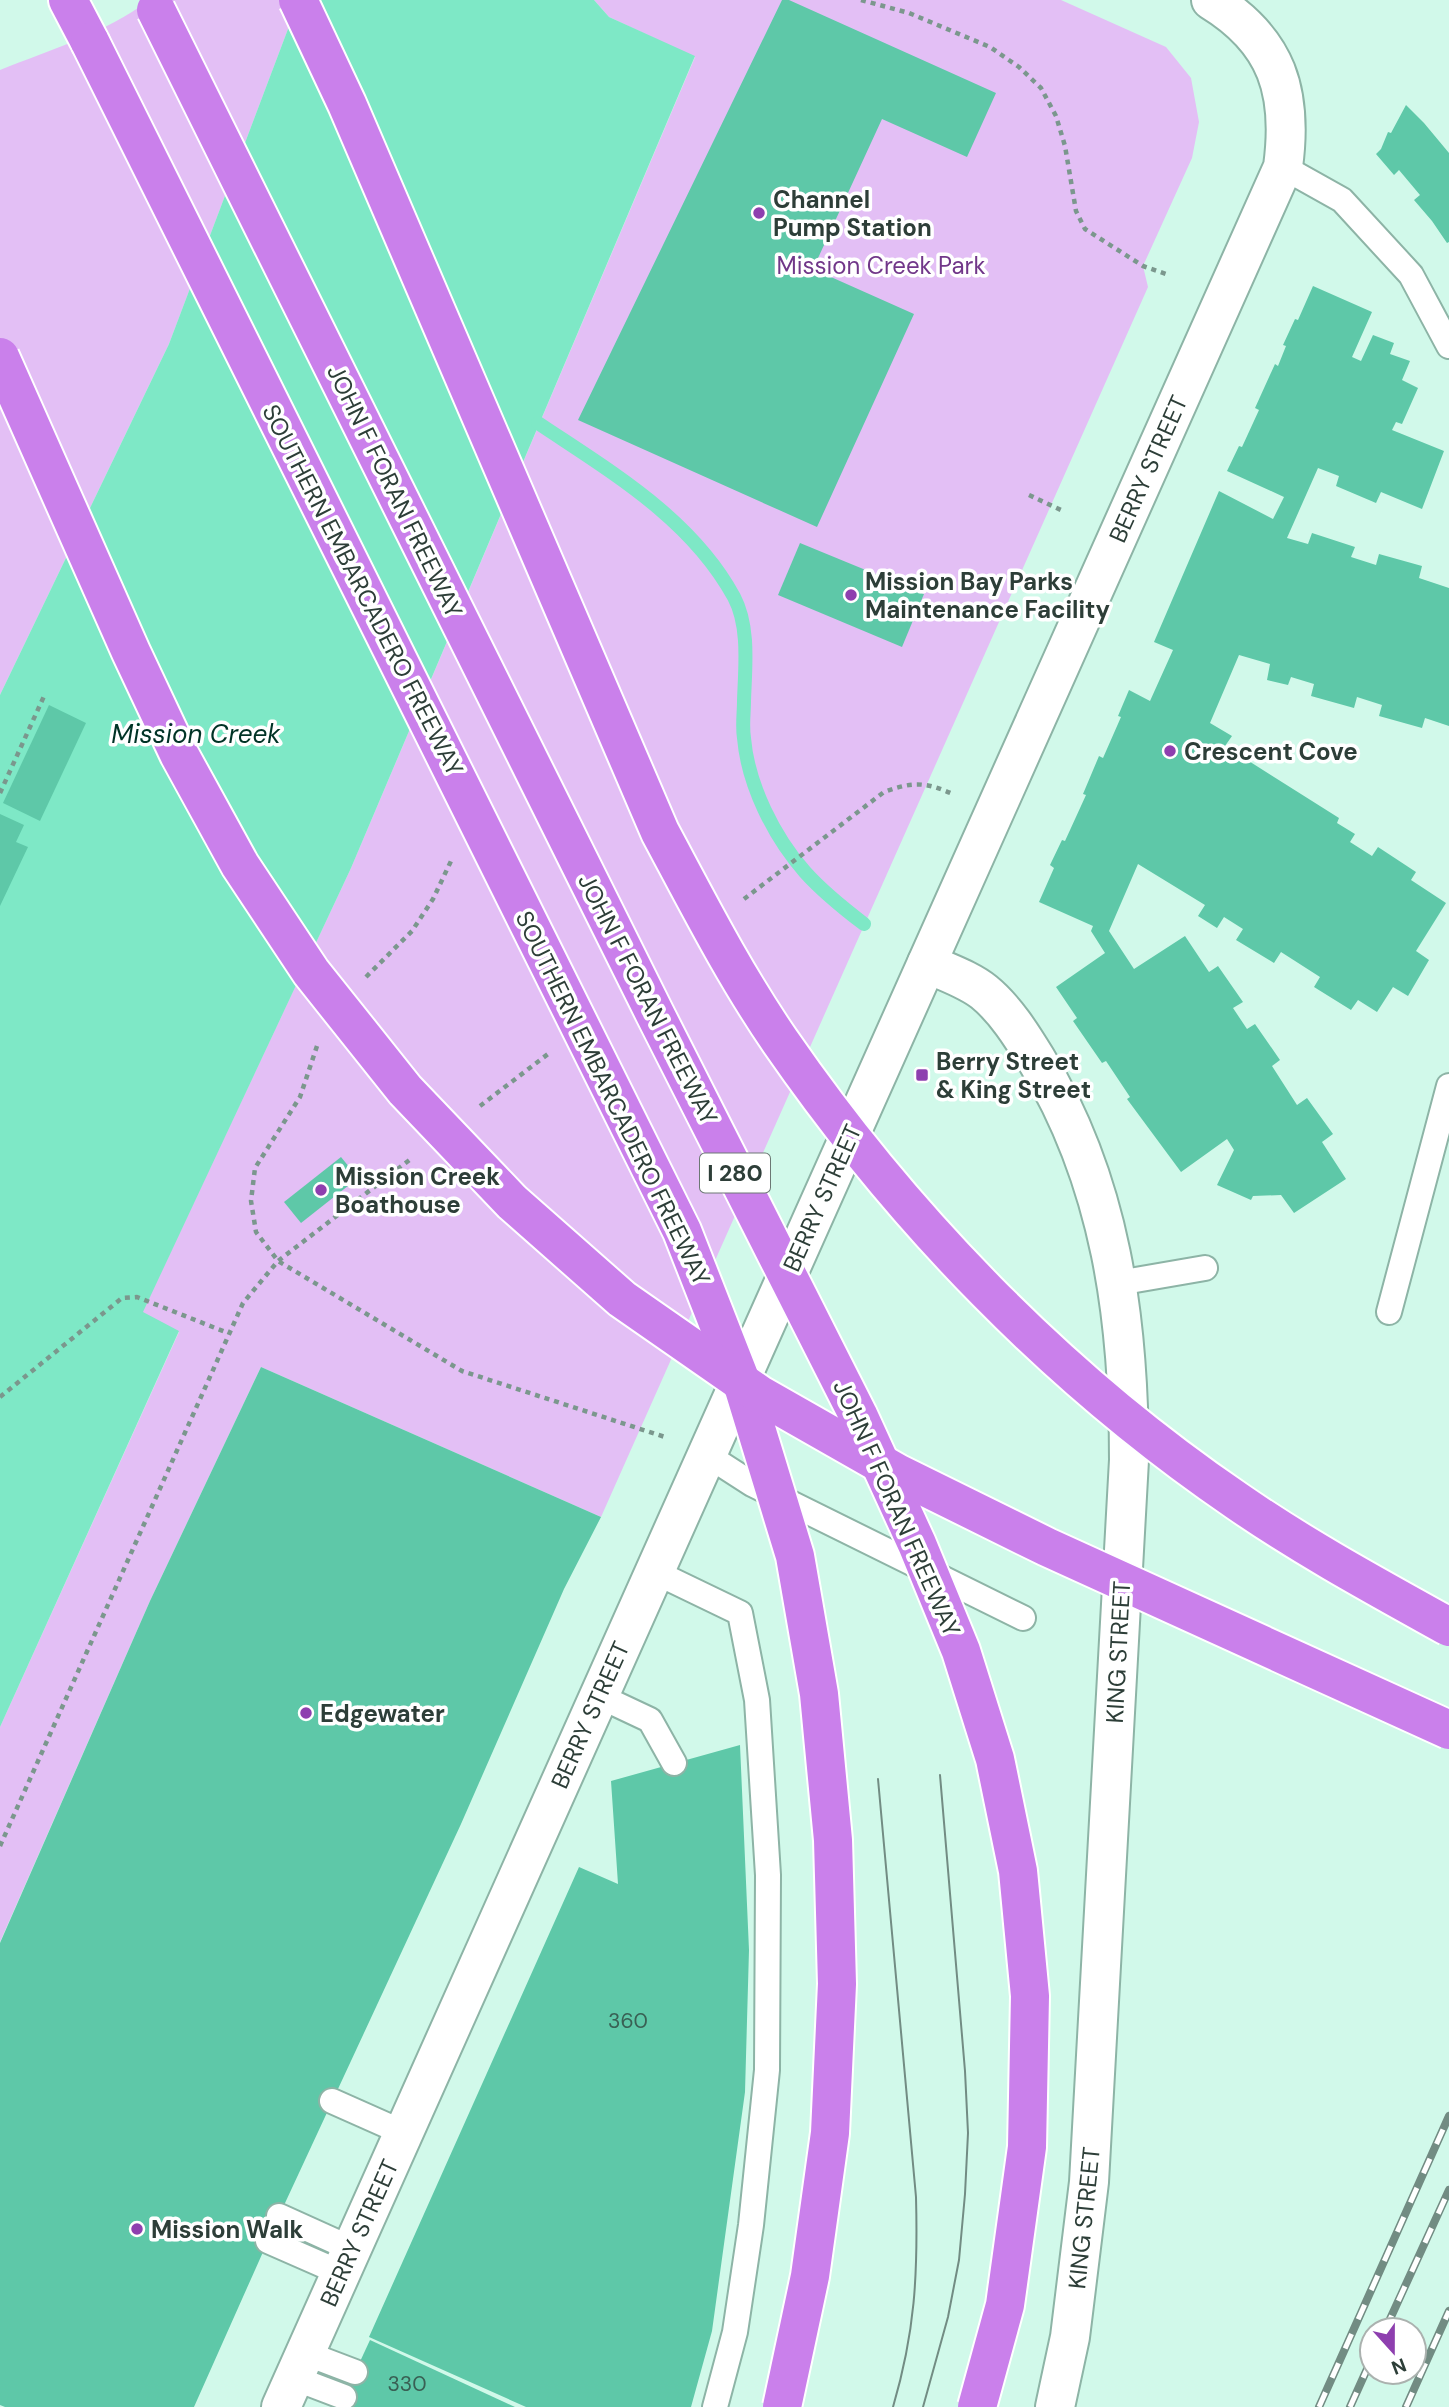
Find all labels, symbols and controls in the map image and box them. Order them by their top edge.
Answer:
place label: Channel Pump Station [773,184,932,243]
marker: Channel Pump Station [751,205,767,221]
park label: Mission Creek Park [777,250,985,281]
street label: JOHN F FORAN FREEWAY [320,359,470,623]
street label: BERRY STREET [1102,391,1194,547]
street label: SOUTHERN EMBARCADERO FREEWAY [255,399,471,781]
place label: Mission Bay Parks Maintenance Facility [865,566,1110,625]
marker: Mission Bay Parks Maintenance Facility [843,587,859,603]
water label: Mission Creek [111,717,281,751]
place label: Crescent Cove [1184,736,1358,767]
marker: Crescent Cove [1162,743,1178,759]
street label: JOHN F FORAN FREEWAY [571,868,725,1130]
street label: SOUTHERN EMBARCADERO FREEWAY [509,906,717,1290]
place label: Berry Street & King Street [936,1046,1091,1105]
marker: Berry Street & King Street [914,1067,930,1083]
street label: BERRY STREET [776,1120,868,1276]
road number: I 280 [700,1154,770,1192]
place label: Mission Creek Boathouse [335,1161,500,1220]
marker: Mission Creek Boathouse [313,1182,329,1198]
street label: JOHN F FORAN FREEWAY [826,1375,968,1641]
street label: KING STREET [1099,1580,1137,1724]
street label: BERRY STREET [544,1637,636,1793]
place label: Edgewater [320,1698,445,1729]
marker: Edgewater [298,1705,314,1721]
house number: 360 [608,2007,648,2035]
street label: KING STREET [1061,2145,1107,2291]
street label: BERRY STREET [313,2155,405,2311]
place label: Mission Walk [151,2214,304,2245]
marker: Mission Walk [129,2221,145,2237]
north arrow [1358,2316,1428,2386]
text: N [1388,2352,1410,2381]
house number: 330 [387,2370,427,2398]

